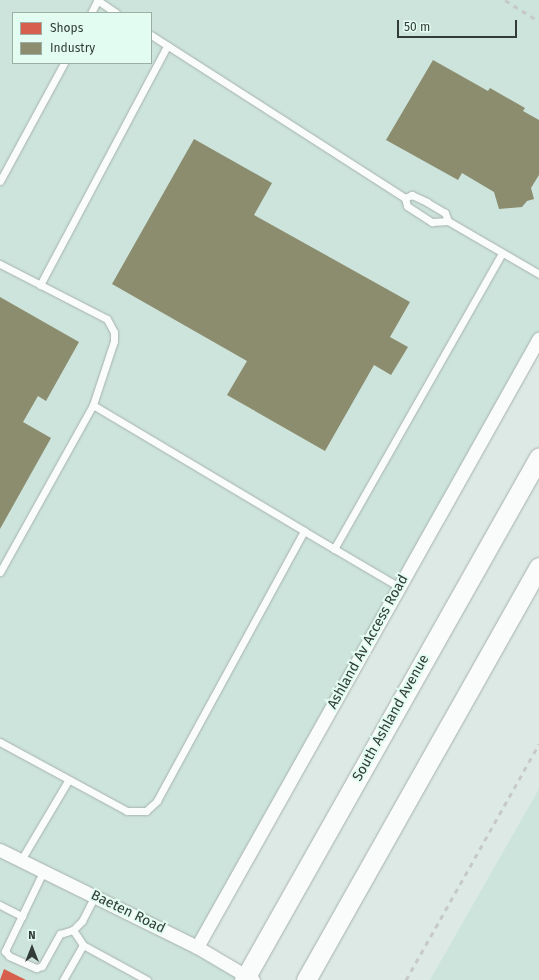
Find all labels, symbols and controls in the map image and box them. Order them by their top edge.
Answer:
legend [12,12,152,64]
scale bar [399,12,519,38]
text: 50 m [404,20,430,34]
text: Shops [50,21,83,35]
text: Industry [50,41,95,55]
street label: Ashland Av Access Road [324,572,412,712]
street label: South Ashland Avenue [349,652,433,784]
street label: Baeten Road [88,887,168,937]
north arrow [12,928,52,968]
text: N [28,929,36,942]

